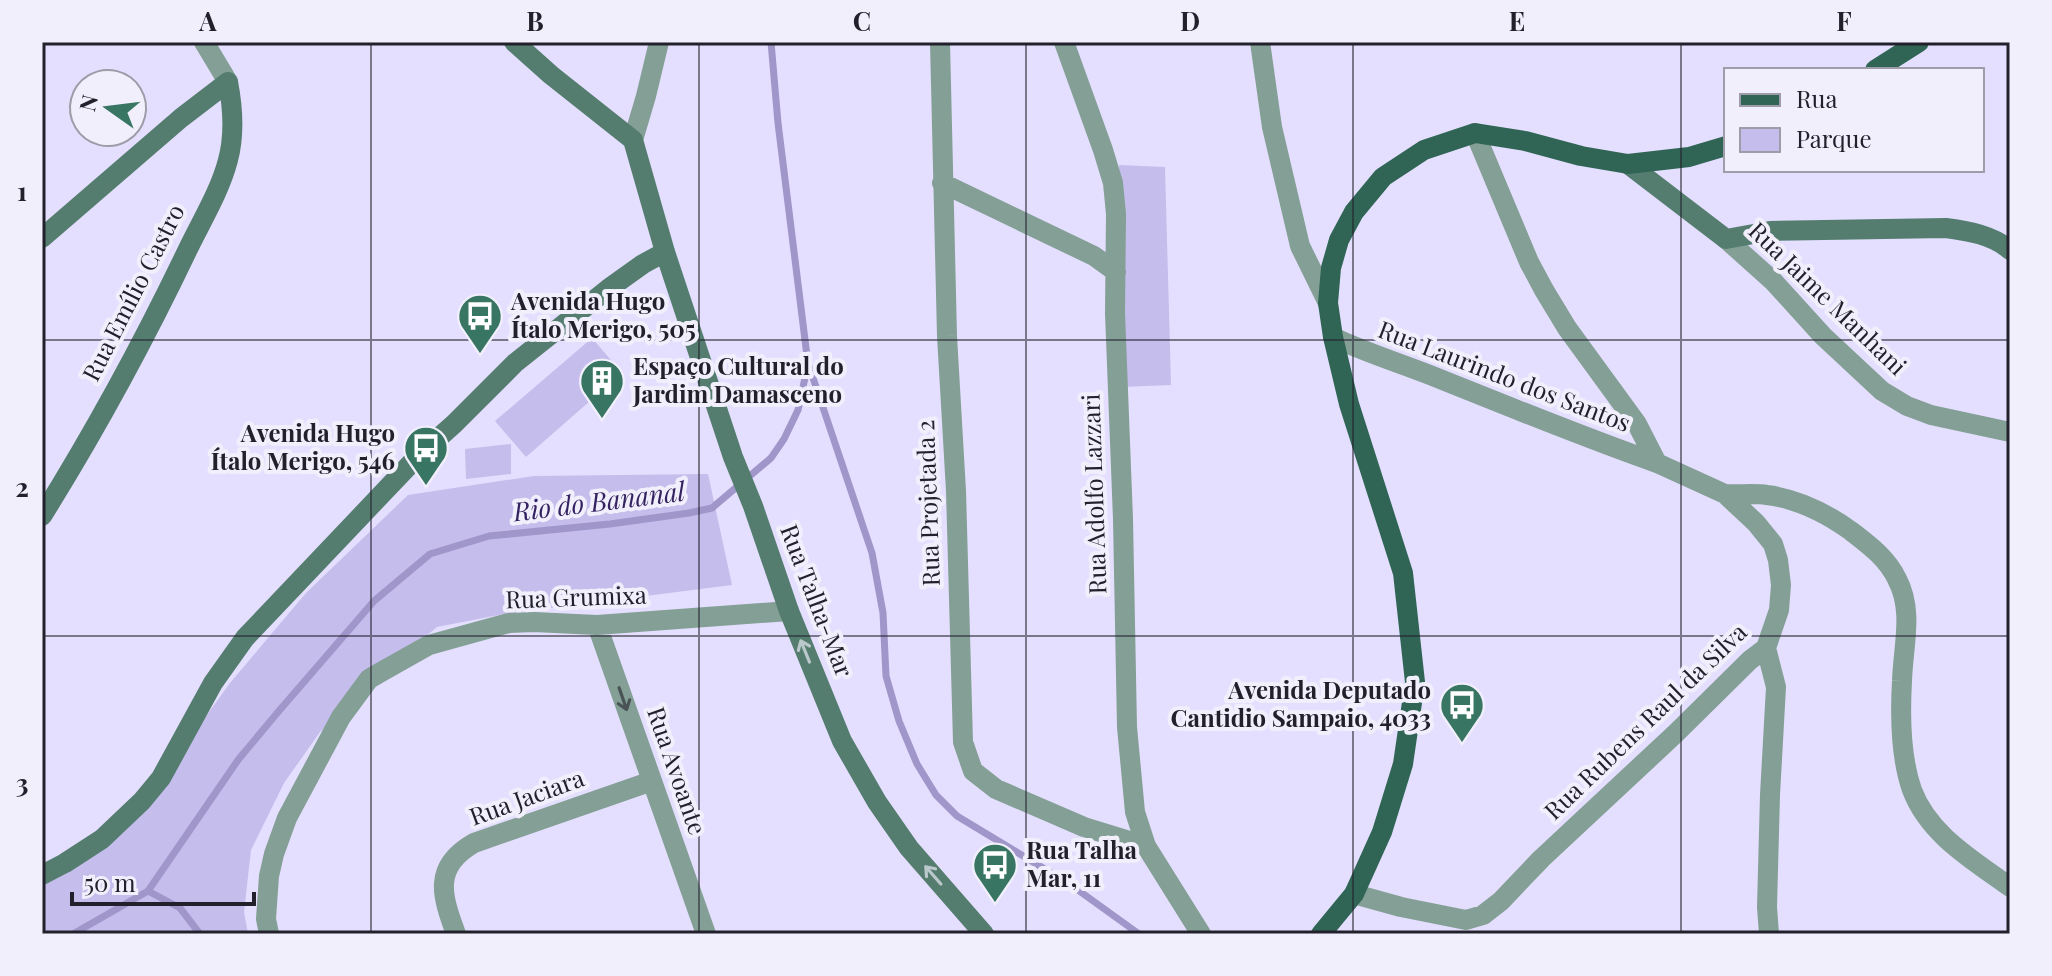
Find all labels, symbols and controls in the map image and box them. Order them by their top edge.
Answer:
text: A [198,3,217,38]
text: B [526,3,544,38]
text: C [853,3,871,38]
text: D [1180,3,1200,38]
text: E [1509,3,1525,38]
text: F [1836,3,1852,38]
north arrow [68,68,148,148]
legend [1724,68,1984,172]
text: Rua [1796,82,1837,114]
text: N [71,91,104,114]
text: Parque [1796,122,1872,154]
text: 1 [17,173,27,208]
street label: Rua Emílio Castro [74,198,191,386]
street label: Rua Jaime Manhani [1743,214,1914,381]
place label: Avenida Hugo Ítalo Merigo, 505 [510,284,696,344]
bus stop icon: Avenida Hugo Ítalo Merigo, 505 [456,292,504,355]
street label: Rua Laurindo dos Santos [1374,312,1635,438]
place label: Espaço Cultural do Jardim Damasceno [632,349,844,409]
building icon: Espaço Cultural do Jardim Damasceno [578,357,626,420]
street label: Rua Adolfo Lazzari [1074,393,1112,595]
place label: Avenida Hugo Ítalo Merigo, 546 [211,416,395,476]
street label: Rua Projetada 2 [908,419,946,587]
bus stop icon: Avenida Hugo Ítalo Merigo, 546 [402,424,450,487]
text: 2 [15,469,29,504]
water label: Rio do Bananal [510,472,688,529]
street label: Rua Talha-Mar [774,519,862,682]
street label: Rua Grumixa [505,578,647,614]
street label: Rua Rubens Raul da Silva [1537,615,1753,826]
one-way arrow [797,639,811,664]
place label: Avenida Deputado Cantidio Sampaio, 4033 [1171,673,1431,733]
bus stop icon: Avenida Deputado Cantidio Sampaio, 4033 [1438,681,1486,744]
one-way arrow [616,686,631,711]
street label: Rua Avoante [641,702,715,838]
street label: Rua Jaciara [465,761,588,832]
text: 3 [16,765,28,800]
place label: Rua Talha Mar, 11 [1026,833,1138,893]
bus stop icon: Rua Talha Mar, 11 [971,841,1019,904]
scale bar [72,856,254,906]
one-way arrow [924,865,942,886]
text: 50 m [84,866,136,898]

